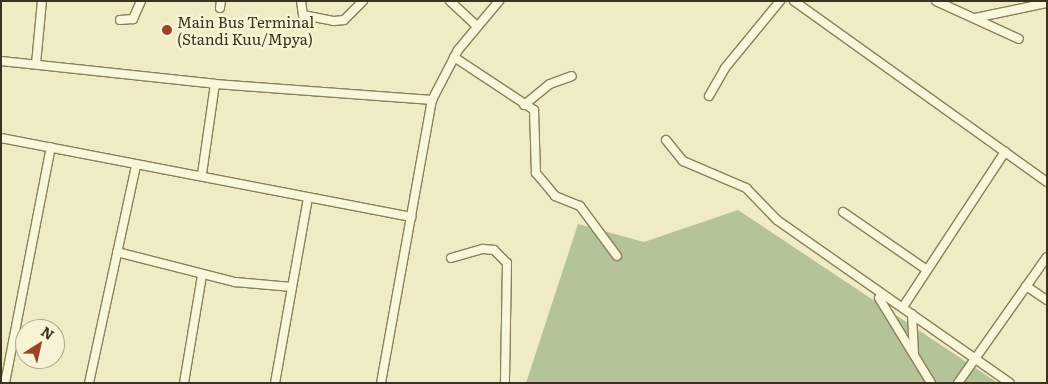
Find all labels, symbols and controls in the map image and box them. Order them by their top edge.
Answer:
place label: Main Bus Terminal (Standi Kuu/Mpya) [177,12,314,47]
marker: Main Bus Terminal (Standi Kuu/Mpya) [161,24,173,36]
north arrow [15,319,65,369]
text: N [37,321,59,344]

